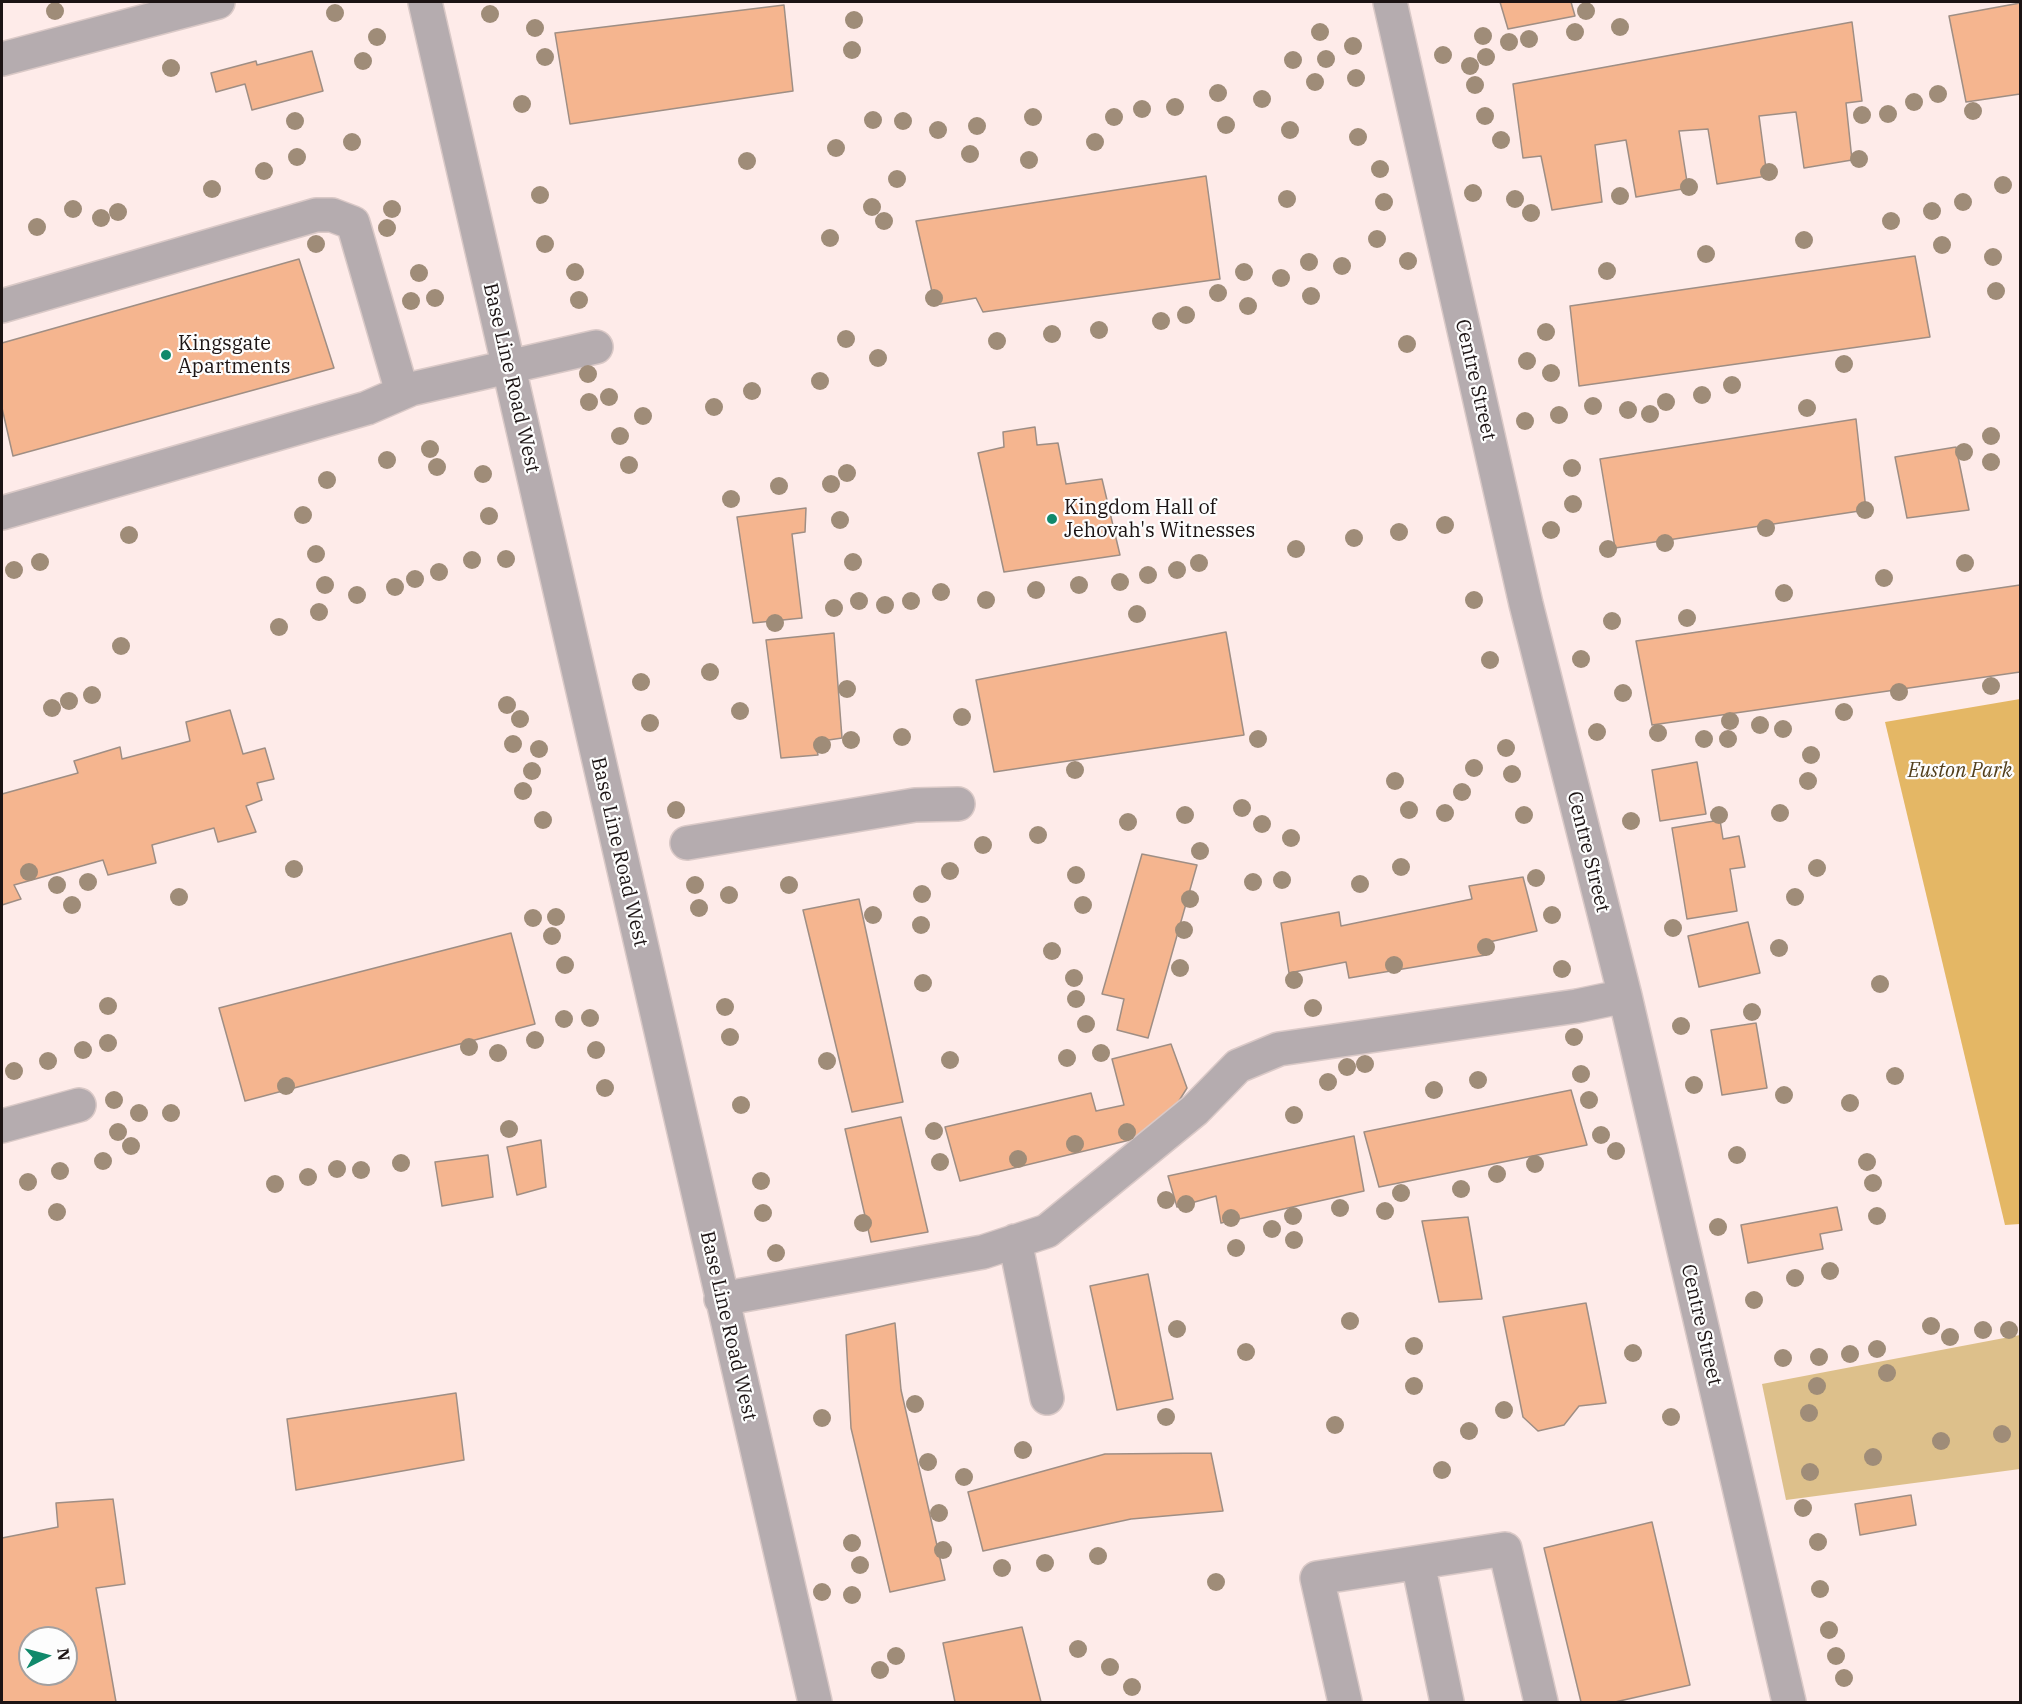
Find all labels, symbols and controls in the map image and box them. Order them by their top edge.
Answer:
street label: Base Line Road West [477,281,545,475]
street label: Centre Street [1449,317,1501,443]
place label: Kingsgate Apartments [178,332,290,379]
marker: Kingsgate Apartments [159,348,173,362]
place label: Kingdom Hall of Jehovah's Witnesses [1064,496,1255,543]
marker: Kingdom Hall of Jehovah's Witnesses [1045,512,1059,526]
street label: Base Line Road West [585,755,653,949]
park label: Euston Park [1908,759,2012,783]
street label: Centre Street [1561,789,1615,915]
street label: Base Line Road West [694,1229,762,1423]
street label: Centre Street [1675,1262,1727,1388]
north arrow [18,1626,78,1686]
text: N [53,1647,75,1662]

